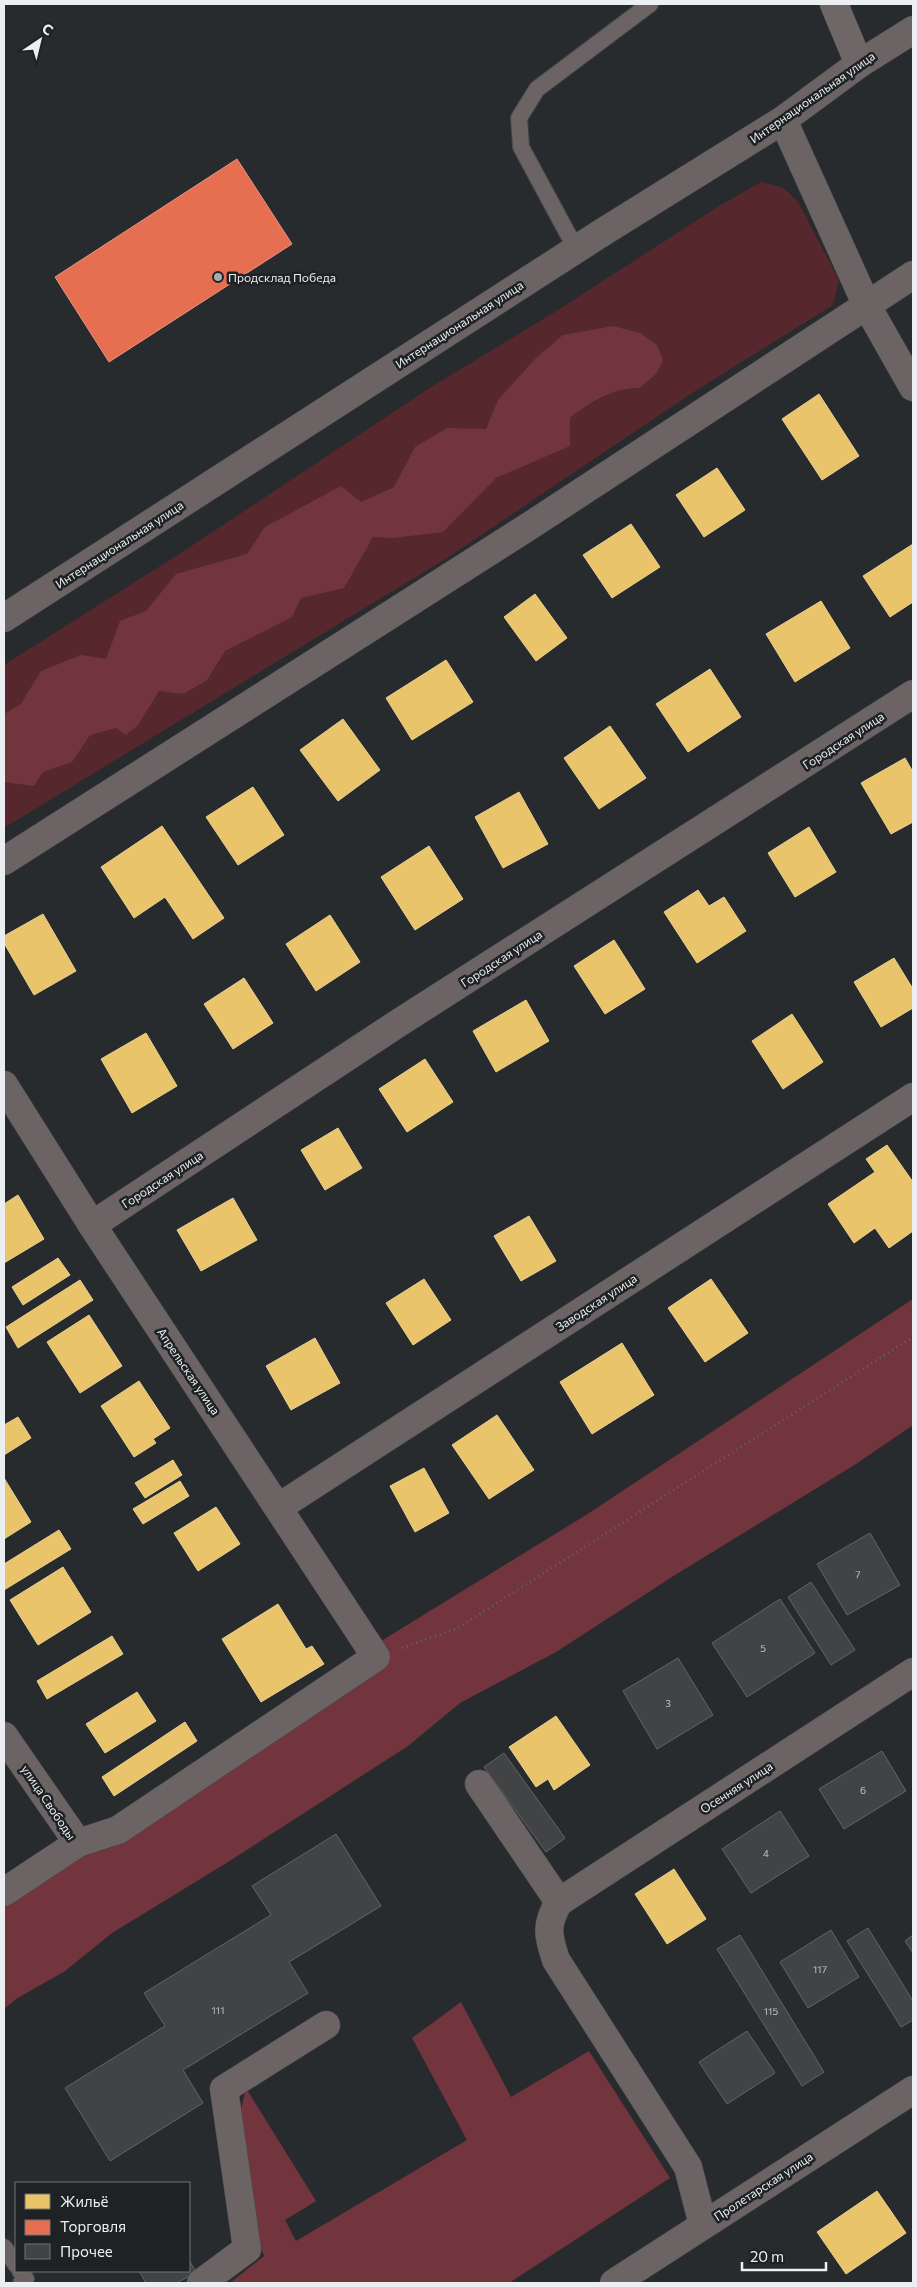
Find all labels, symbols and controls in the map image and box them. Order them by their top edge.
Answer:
north arrow [15,15,65,65]
text: С [39,19,57,39]
street label: Интернациональная улица [747,48,877,146]
place label: Продсклад Победа [228,270,336,284]
marker: Продсклад Победа [212,271,224,283]
street label: Интернациональная улица [392,277,526,371]
street label: Интернациональная улица [52,497,186,591]
street label: Городская улица [800,708,886,772]
street label: Городская улица [458,926,544,990]
street label: Городская улица [119,1147,205,1211]
street label: Заводская улица [553,1271,639,1333]
street label: Апрельская улица [155,1325,223,1417]
house number: 7 [855,1568,861,1580]
house number: 5 [760,1642,766,1654]
house number: 3 [665,1697,671,1709]
street label: Осенняя улица [697,1758,775,1816]
street label: улица Свободы [19,1762,79,1842]
house number: 6 [860,1784,866,1796]
house number: 4 [763,1847,769,1859]
house number: 117 [813,1963,827,1975]
house number: 111 [212,2004,224,2016]
house number: 115 [764,2005,778,2017]
street label: Пролетарская улица [711,2149,815,2223]
legend [15,2182,190,2272]
text: Жильё [60,2192,108,2210]
text: Торговля [60,2217,126,2235]
scale bar [742,2240,826,2272]
text: Прочее [60,2242,113,2260]
text: 20 m [750,2247,784,2265]

